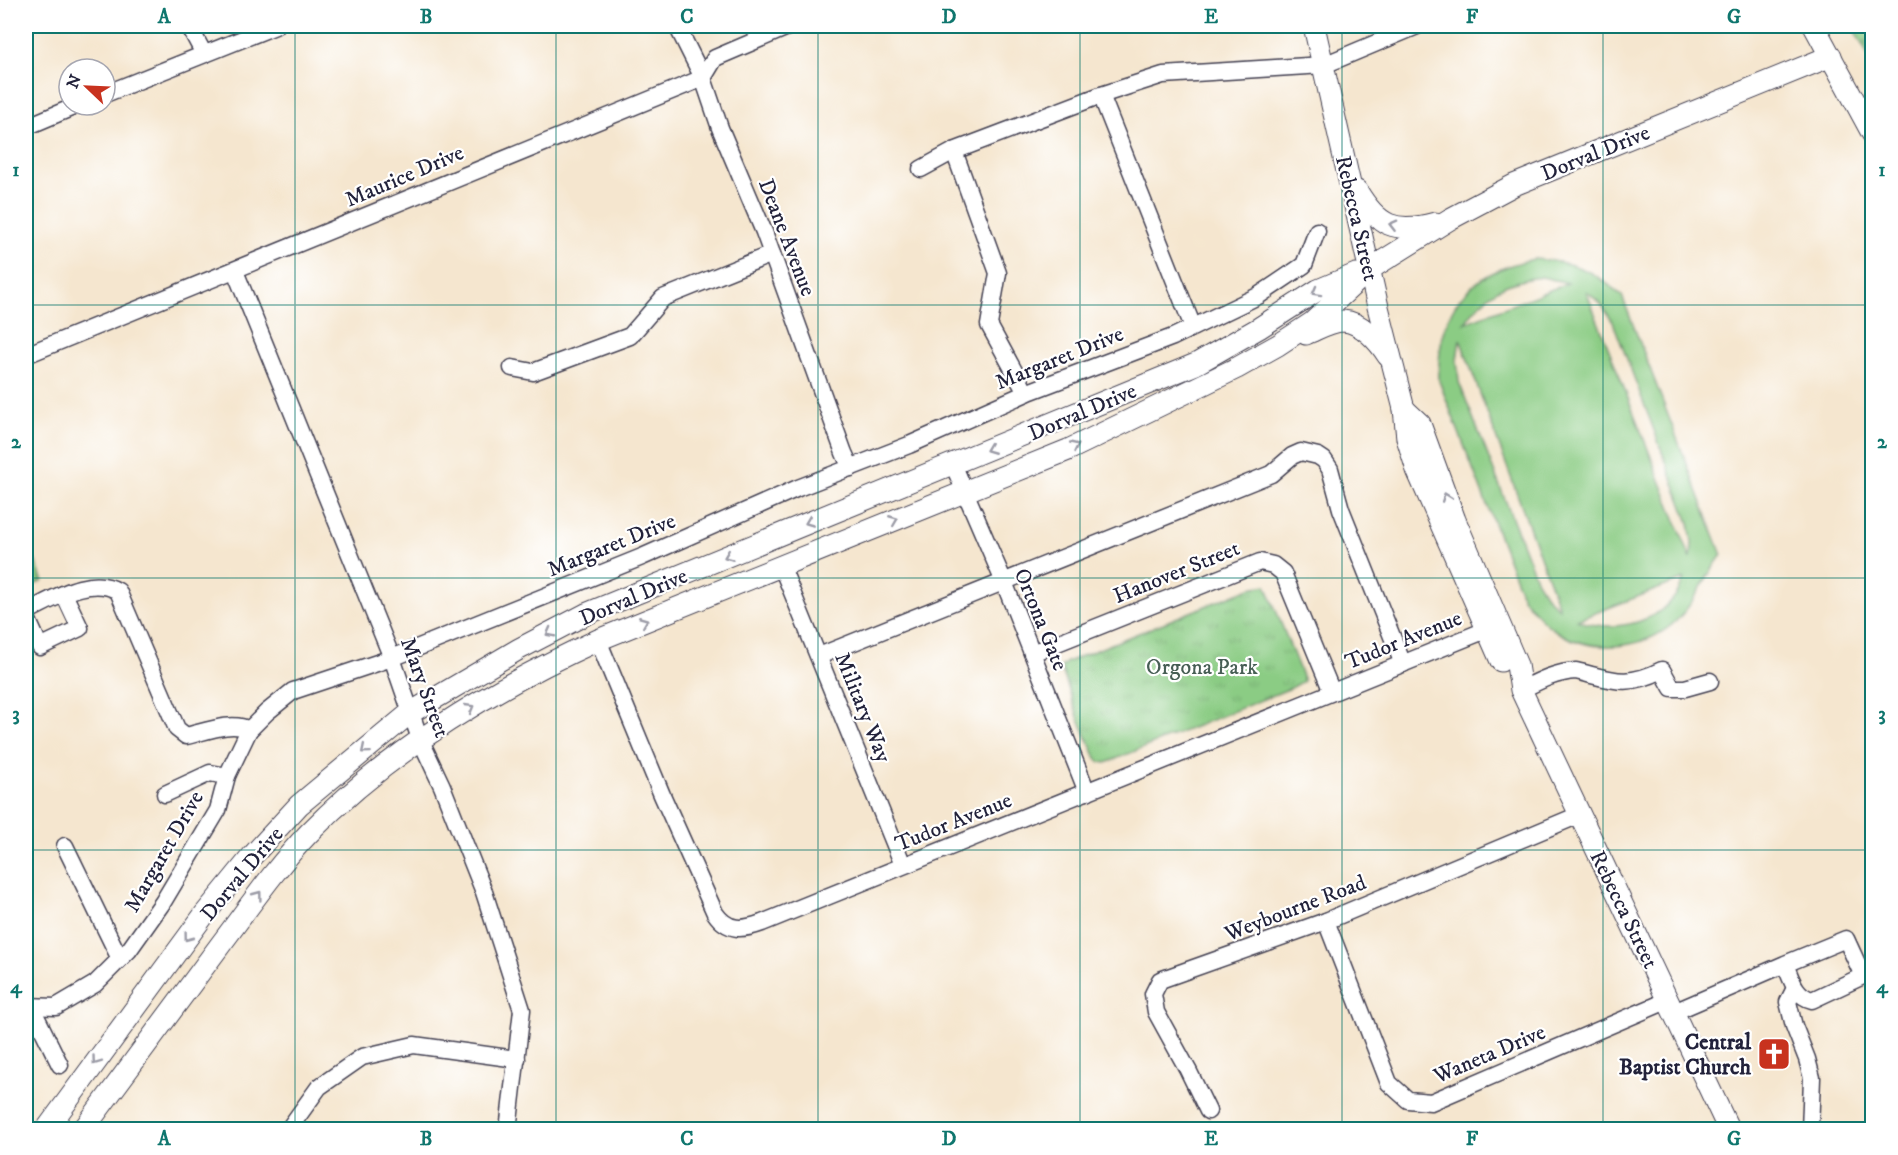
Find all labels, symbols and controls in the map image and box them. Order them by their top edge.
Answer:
text: A [157,5,172,30]
text: B [420,5,432,30]
text: C [680,5,694,30]
text: D [942,5,957,30]
text: E [1204,5,1218,30]
text: F [1466,5,1479,30]
text: G [1727,5,1741,30]
north arrow [57,57,117,117]
text: N [62,72,86,91]
street label: Dorval Drive [1537,119,1654,187]
street label: Maurice Drive [341,139,468,213]
street label: Rebecca Street [1329,153,1384,284]
text: 1 [12,158,20,183]
text: 1 [1878,158,1886,183]
street label: Deane Avenue [752,175,821,300]
one-way arrow [1388,220,1398,233]
one-way arrow [1312,285,1322,296]
street label: Margaret Drive [992,320,1128,396]
street label: Dorval Drive [1024,378,1141,447]
text: 2 [11,430,22,455]
text: 2 [1877,430,1888,455]
one-way arrow [985,442,996,454]
one-way arrow [1068,442,1079,454]
one-way arrow [1441,492,1454,503]
street label: Margaret Drive [544,507,680,583]
one-way arrow [805,515,816,527]
one-way arrow [888,515,899,527]
street label: Hanover Street [1110,535,1244,610]
one-way arrow [724,549,735,561]
street label: Dorval Drive [575,563,692,632]
street label: Ortona Gate [1008,564,1073,675]
street label: Tudor Avenue [1341,605,1466,676]
one-way arrow [638,616,649,628]
one-way arrow [545,626,556,637]
street label: Mary Street [394,634,455,741]
street label: Military Way [828,649,897,767]
park label: Orgona Park [1146,654,1258,681]
text: 3 [12,702,20,727]
text: 3 [1878,702,1886,727]
one-way arrow [464,704,474,716]
one-way arrow [361,743,372,754]
street label: Margaret Drive [119,786,210,917]
street label: Tudor Avenue [891,787,1016,858]
street label: Dorval Drive [195,821,289,927]
street label: Rebecca Street [1583,846,1664,973]
street label: Weybourne Road [1220,869,1370,948]
one-way arrow [251,890,262,901]
one-way arrow [185,930,196,941]
text: 4 [10,975,23,1000]
text: 4 [1876,975,1889,1000]
street label: Waneta Drive [1429,1019,1550,1090]
place label: Central Baptist Church [1619,1029,1751,1081]
church icon: Central Baptist Church [1756,1036,1792,1072]
one-way arrow [92,1055,103,1066]
text: A [157,1127,172,1152]
text: B [420,1127,432,1152]
text: C [680,1127,694,1152]
text: D [942,1127,957,1152]
text: E [1204,1127,1218,1152]
text: F [1466,1127,1479,1152]
text: G [1727,1127,1741,1152]

